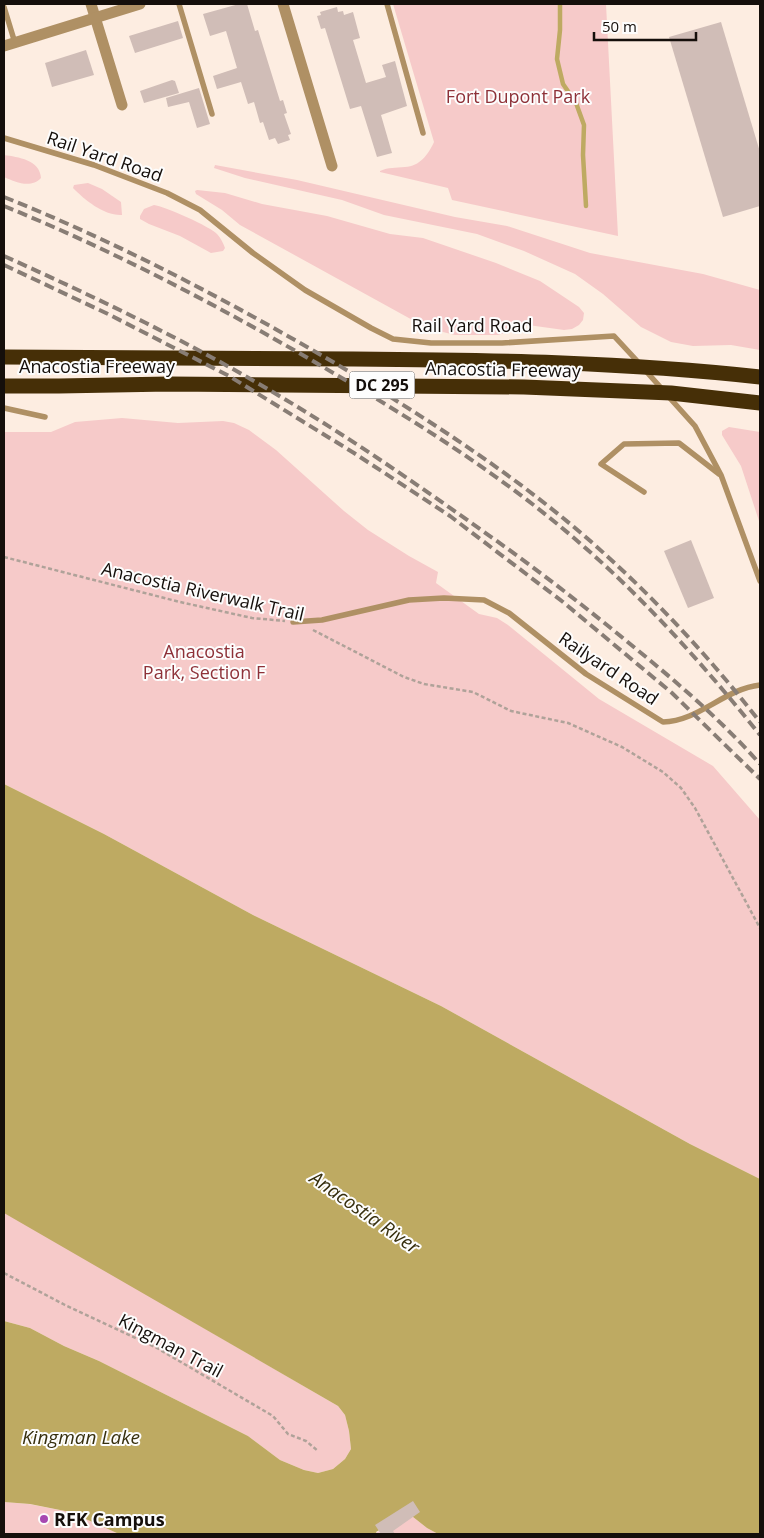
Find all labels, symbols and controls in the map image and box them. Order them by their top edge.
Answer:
scale bar [594,10,696,42]
text: 50 m [602,16,637,36]
park label: Fort Dupont Park [446,84,591,108]
street label: Rail Yard Road [44,125,166,187]
street label: Rail Yard Road [412,313,532,337]
street label: Anacostia Freeway [19,354,176,378]
street label: Anacostia Freeway [425,356,582,382]
road number: DC 295 [350,372,414,398]
street label: Anacostia Riverwalk Trail [99,556,307,626]
street label: Railyard Road [555,626,663,710]
park label: Anacostia Park, Section F [143,639,265,684]
water label: Anacostia River [303,1164,426,1260]
street label: Kingman Trail [115,1307,227,1383]
water label: Kingman Lake [22,1424,140,1450]
place label: RFK Campus [54,1507,165,1531]
marker: RFK Campus [38,1513,50,1525]

